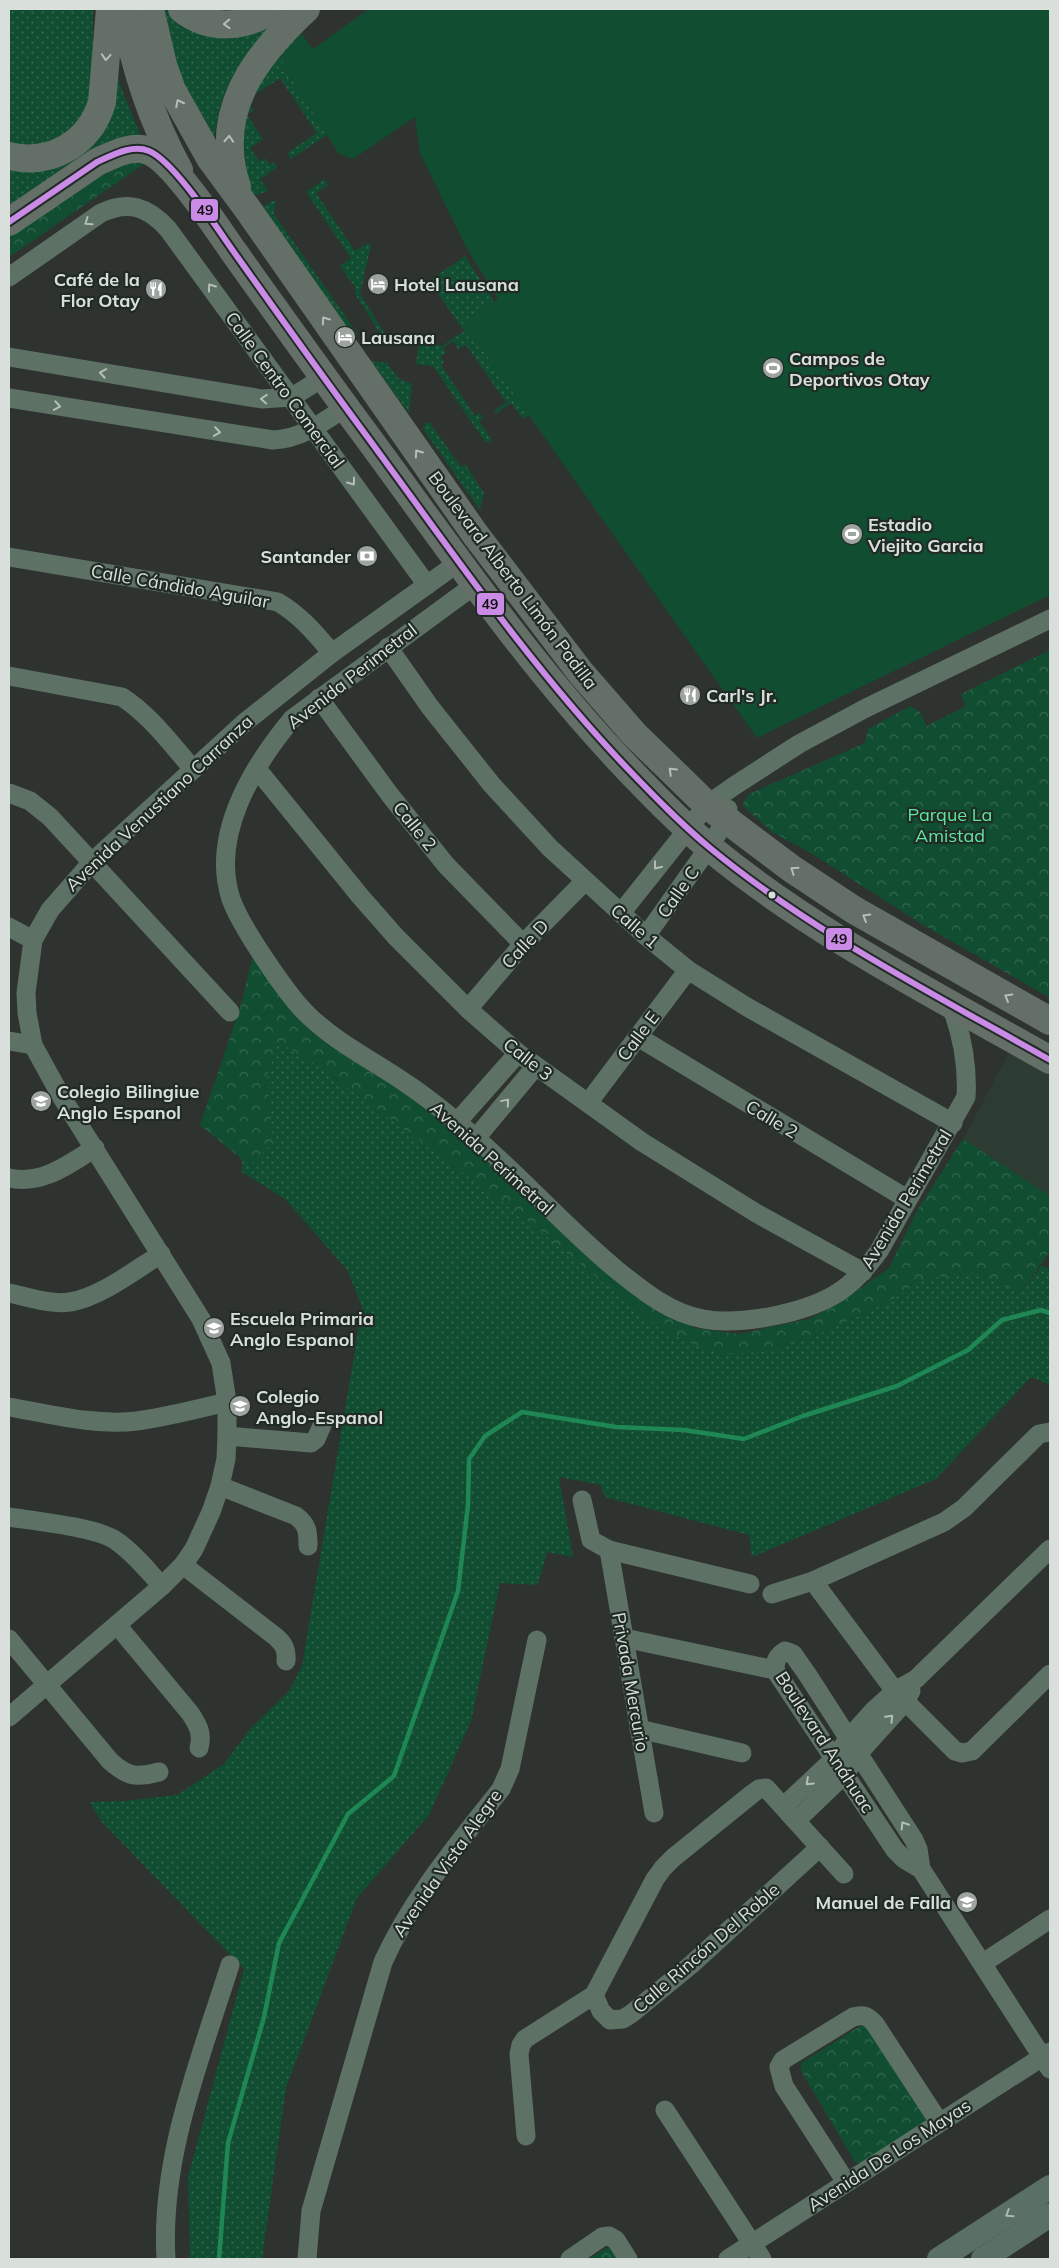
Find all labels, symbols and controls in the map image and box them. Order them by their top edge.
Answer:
one-way arrow [222,19,230,29]
one-way arrow [101,54,112,62]
one-way arrow [175,99,185,108]
one-way arrow [223,134,234,142]
line badge: 49 [190,198,219,222]
text: 49 [197,201,213,219]
one-way arrow [84,216,94,225]
place label: Café de la Flor Otay [54,268,140,312]
hotel icon: Hotel Lausana [366,272,390,296]
place label: Hotel Lausana [394,273,519,296]
restaurant icon: Café de la Flor Otay [144,277,168,301]
one-way arrow [208,284,217,293]
street label: Calle Centro Comercial [220,307,350,473]
one-way arrow [322,316,331,325]
hotel icon: Lausana [333,325,357,349]
place label: Lausana [361,326,435,349]
place label: Campos de Deportivos Otay [789,347,930,391]
sports icon: Campos de Deportivos Otay [761,356,785,380]
one-way arrow [99,369,108,379]
one-way arrow [260,394,268,405]
one-way arrow [53,400,61,411]
one-way arrow [214,426,222,437]
one-way arrow [415,449,424,459]
street label: Boulevard Alberto Limón Padilla [423,466,603,694]
one-way arrow [346,476,355,486]
place label: Estadio Viejito Garcia [867,513,984,557]
sports icon: Estadio Viejito Garcia [840,522,864,546]
bank icon: Santander [355,544,379,568]
place label: Santander [260,545,352,568]
street label: Calle Cándido Aguilar [89,559,271,613]
line badge: 49 [476,592,505,616]
text: 49 [482,595,498,613]
street label: Avenida Perimetral [282,618,422,734]
restaurant icon: Carl's Jr. [678,683,702,707]
place label: Carl's Jr. [706,684,777,707]
street label: Avenida Venustiano Carranza [60,710,258,896]
one-way arrow [669,767,678,776]
street label: Calle 2 [388,797,442,855]
park label: Parque La Amistad [908,803,992,847]
one-way arrow [654,860,662,869]
street label: Calle C [652,862,704,922]
one-way arrow [790,867,800,876]
unlabelled marker [767,890,777,900]
street label: Calle 1 [606,899,664,953]
one-way arrow [863,913,872,923]
street label: Calle D [496,914,554,974]
line badge: 49 [825,927,853,951]
text: 49 [831,930,847,948]
one-way arrow [1004,993,1013,1003]
street label: Calle E [612,1007,664,1065]
street label: Calle 3 [499,1032,557,1086]
place label: Colegio Bilingiue Anglo Espanol [57,1080,199,1124]
school or university icon: Colegio Bilingiue Anglo Espanol [29,1089,53,1113]
street label: Calle 2 [742,1095,802,1143]
street label: Avenida Perimetral [425,1096,559,1220]
one-way arrow [500,1099,508,1108]
street label: Avenida Perimetral [855,1125,957,1273]
place label: Escuela Primaria Anglo Espanol [230,1307,374,1351]
school or university icon: Escuela Primaria Anglo Espanol [202,1316,226,1340]
place label: Colegio Anglo-Espanol [256,1385,383,1429]
school or university icon: Colegio Anglo-Espanol [228,1394,252,1418]
street label: Privada Mercurio [607,1611,655,1753]
street label: Boulevard Anáhuac [771,1667,879,1817]
one-way arrow [884,1715,893,1724]
one-way arrow [805,1776,814,1785]
street label: Avenida Vista Alegre [387,1785,507,1941]
one-way arrow [901,1821,911,1830]
street label: Calle Rincón Del Roble [628,1878,784,2018]
school or university icon: Manuel de Falla [955,1890,979,1914]
place label: Manuel de Falla [815,1891,951,1914]
street label: Avenida De Los Mayas [803,2094,975,2216]
one-way arrow [1006,2207,1015,2217]

